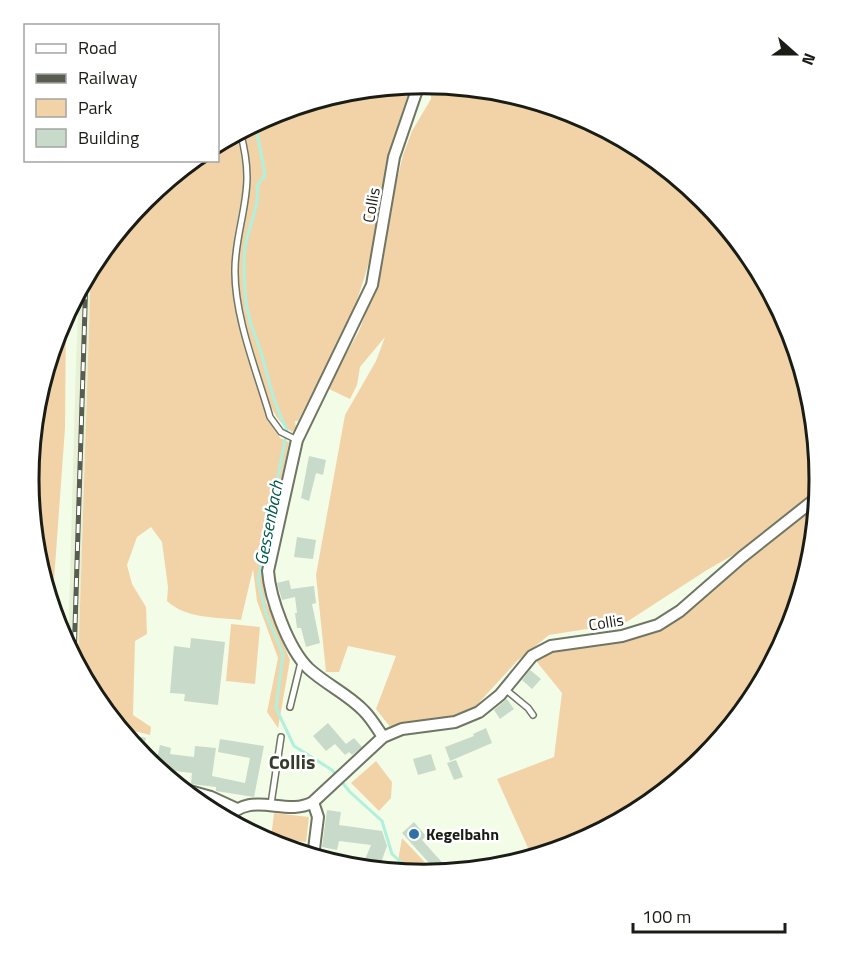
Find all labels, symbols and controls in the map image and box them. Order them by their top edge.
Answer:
legend [24,24,219,162]
north arrow [765,24,825,84]
text: Road [78,34,117,61]
text: N [796,50,822,69]
text: Railway [78,64,138,91]
text: Park [78,94,113,121]
text: Building [78,124,139,151]
street label: Collis [356,186,386,224]
water label: Gessenbach [247,477,290,567]
street label: Collis [587,607,625,637]
district label: Collis [269,746,315,777]
place label: Kegelbahn [426,822,499,846]
marker: Kegelbahn [407,827,421,841]
scale bar [633,896,784,934]
text: 100 m [642,903,691,930]

